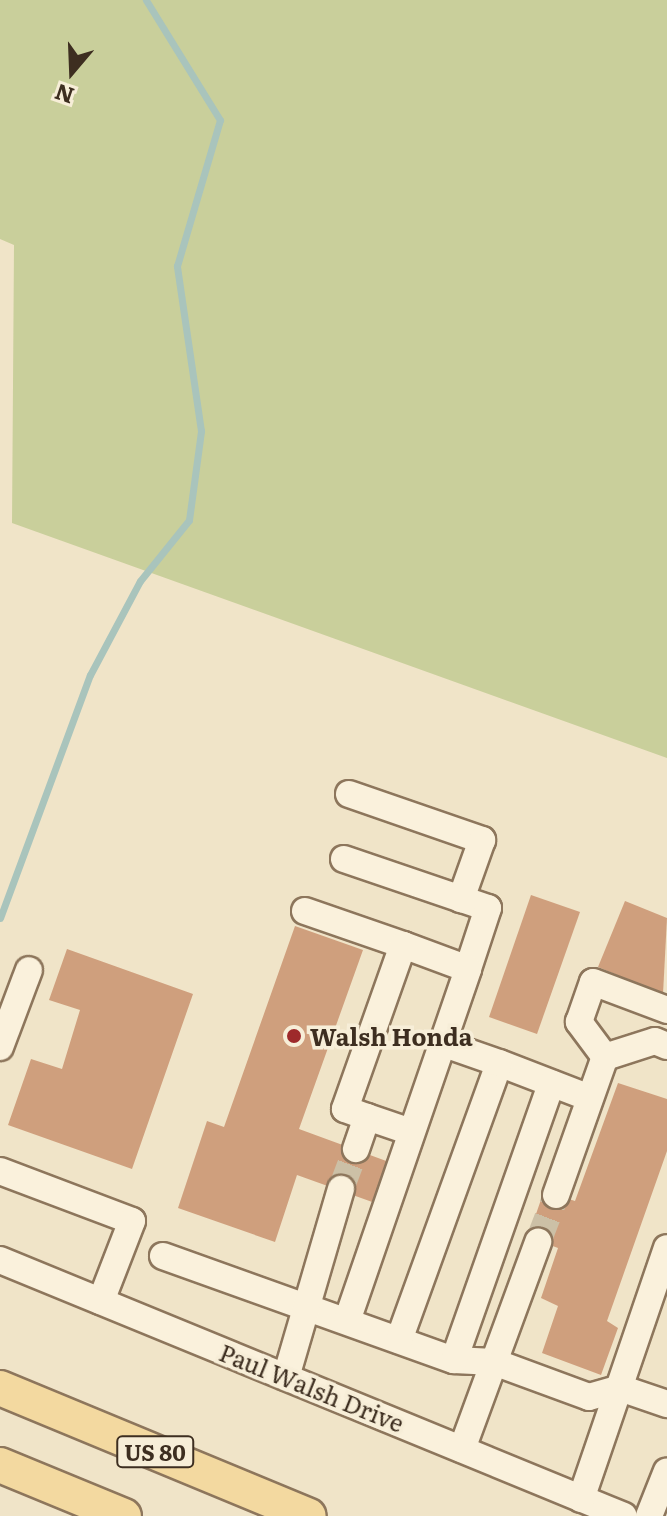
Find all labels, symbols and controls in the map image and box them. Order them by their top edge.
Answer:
north arrow [32,32,112,112]
text: N [50,77,78,114]
place label: Walsh Honda [310,1022,473,1050]
marker: Walsh Honda [285,1027,303,1045]
street label: Paul Walsh Drive [216,1337,408,1437]
road number: US 80 [115,1434,195,1470]

